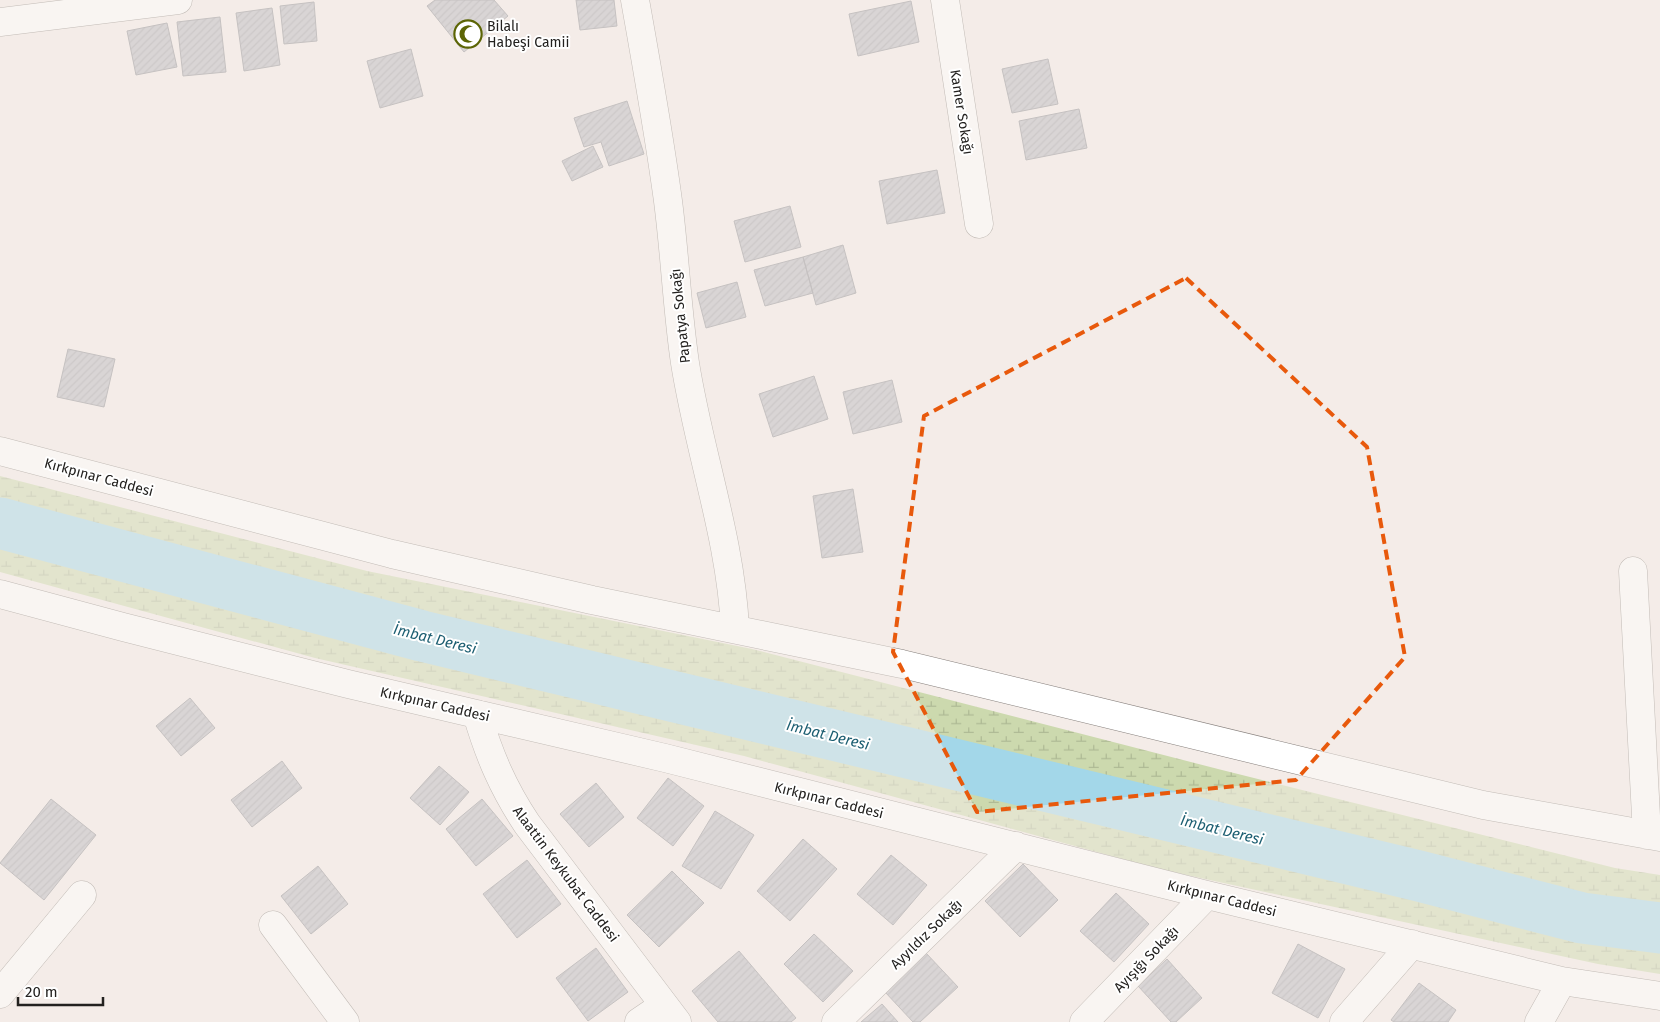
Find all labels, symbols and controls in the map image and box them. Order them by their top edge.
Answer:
place label: Bilalı Habeşi Camii [487,18,570,51]
mosque icon: Bilalı Habeşi Camii [453,19,483,49]
street label: Kamer Sokağı [946,68,977,156]
street label: Papatya Sokağı [667,268,694,364]
street label: Kırkpınar Caddesi [43,455,155,500]
water label: İmbat Deresi [392,620,478,658]
street label: Kırkpınar Caddesi [378,684,491,725]
water label: İmbat Deresi [785,716,871,754]
street label: Kırkpınar Caddesi [772,779,885,822]
street label: Alaattin Keykubat Caddesi [509,803,622,946]
water label: İmbat Deresi [1179,811,1265,849]
street label: Kırkpınar Caddesi [1165,877,1278,920]
street label: Ayyıldız Sokağı [887,896,966,973]
street label: Ayışığı Sokağı [1110,923,1182,996]
scale bar [18,974,102,1006]
text: 20 m [25,983,58,1001]

